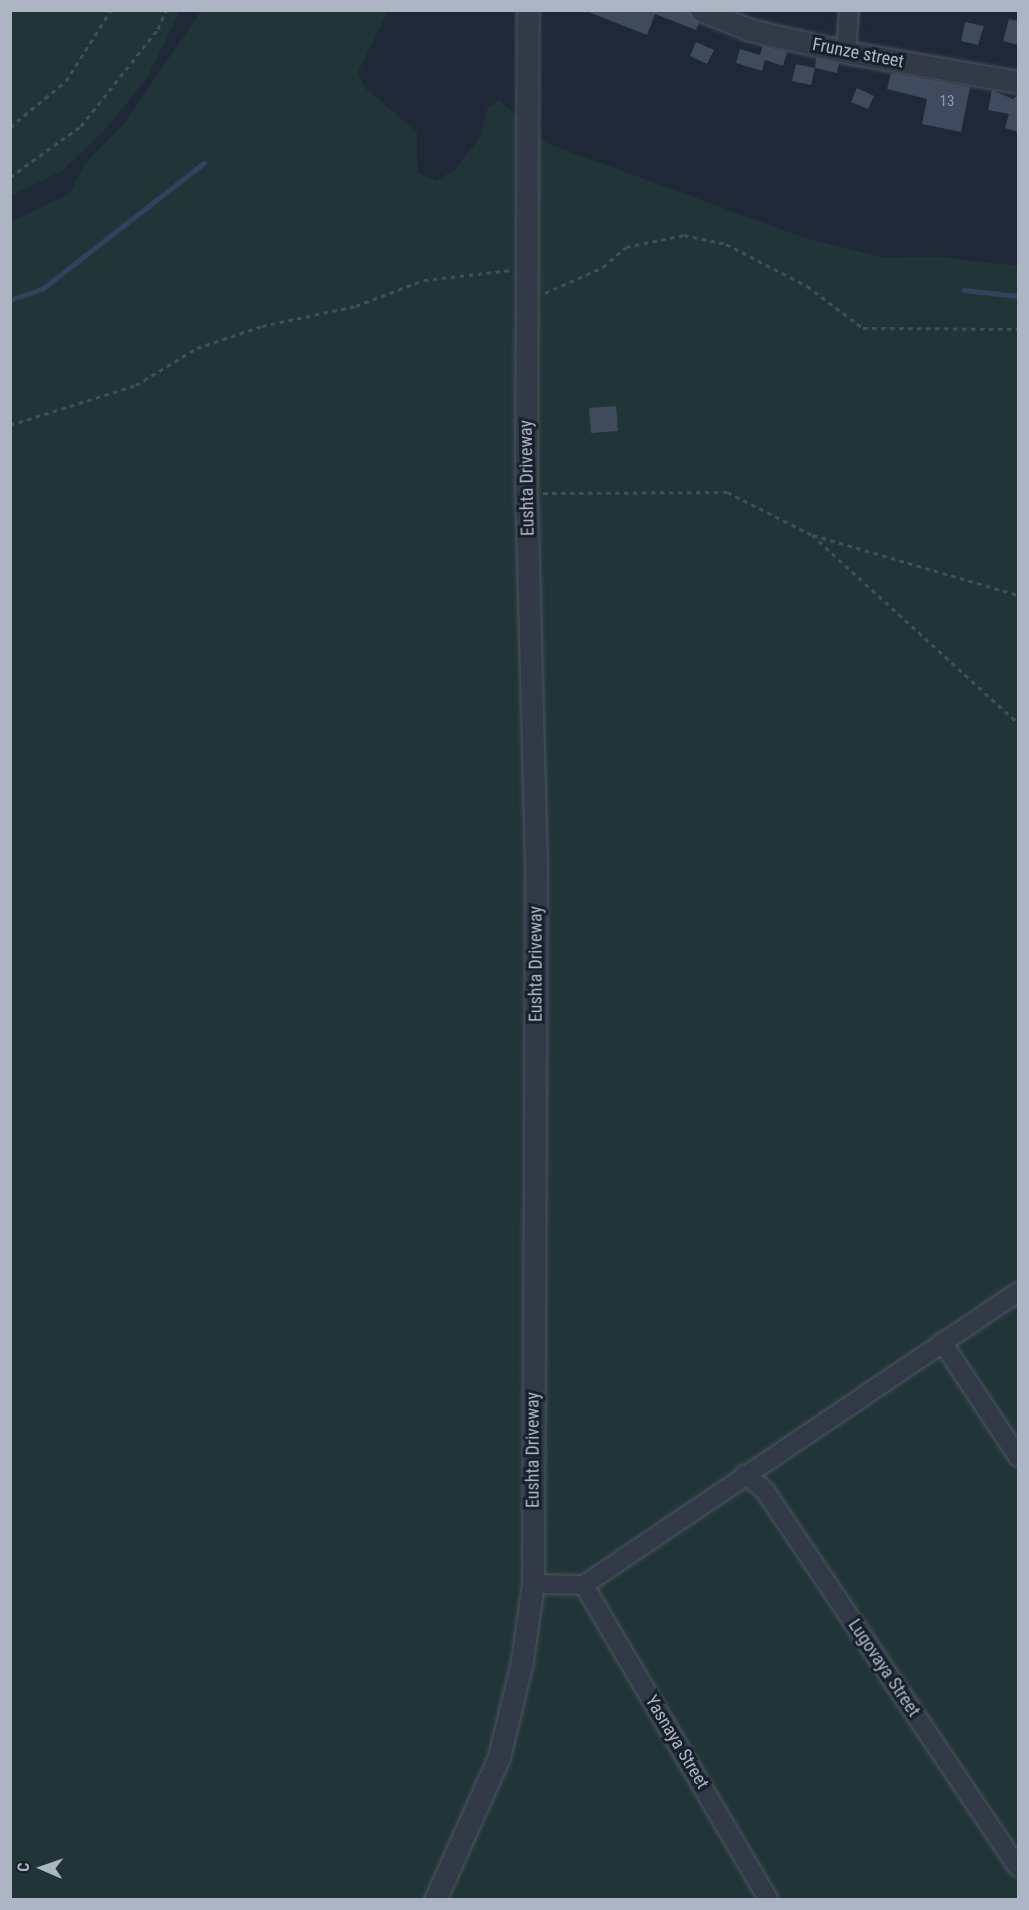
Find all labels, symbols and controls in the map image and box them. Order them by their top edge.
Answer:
street label: Frunze street [810,34,906,72]
house number: 13 [940,93,954,111]
street label: Eushta Driveway [515,420,539,536]
street label: Eushta Driveway [525,906,547,1022]
street label: Eushta Driveway [522,1392,544,1508]
street label: Lugovaya Street [843,1615,925,1721]
street label: Yasnaya Street [641,1691,713,1793]
north arrow [12,1838,72,1898]
text: С [14,1862,33,1872]

